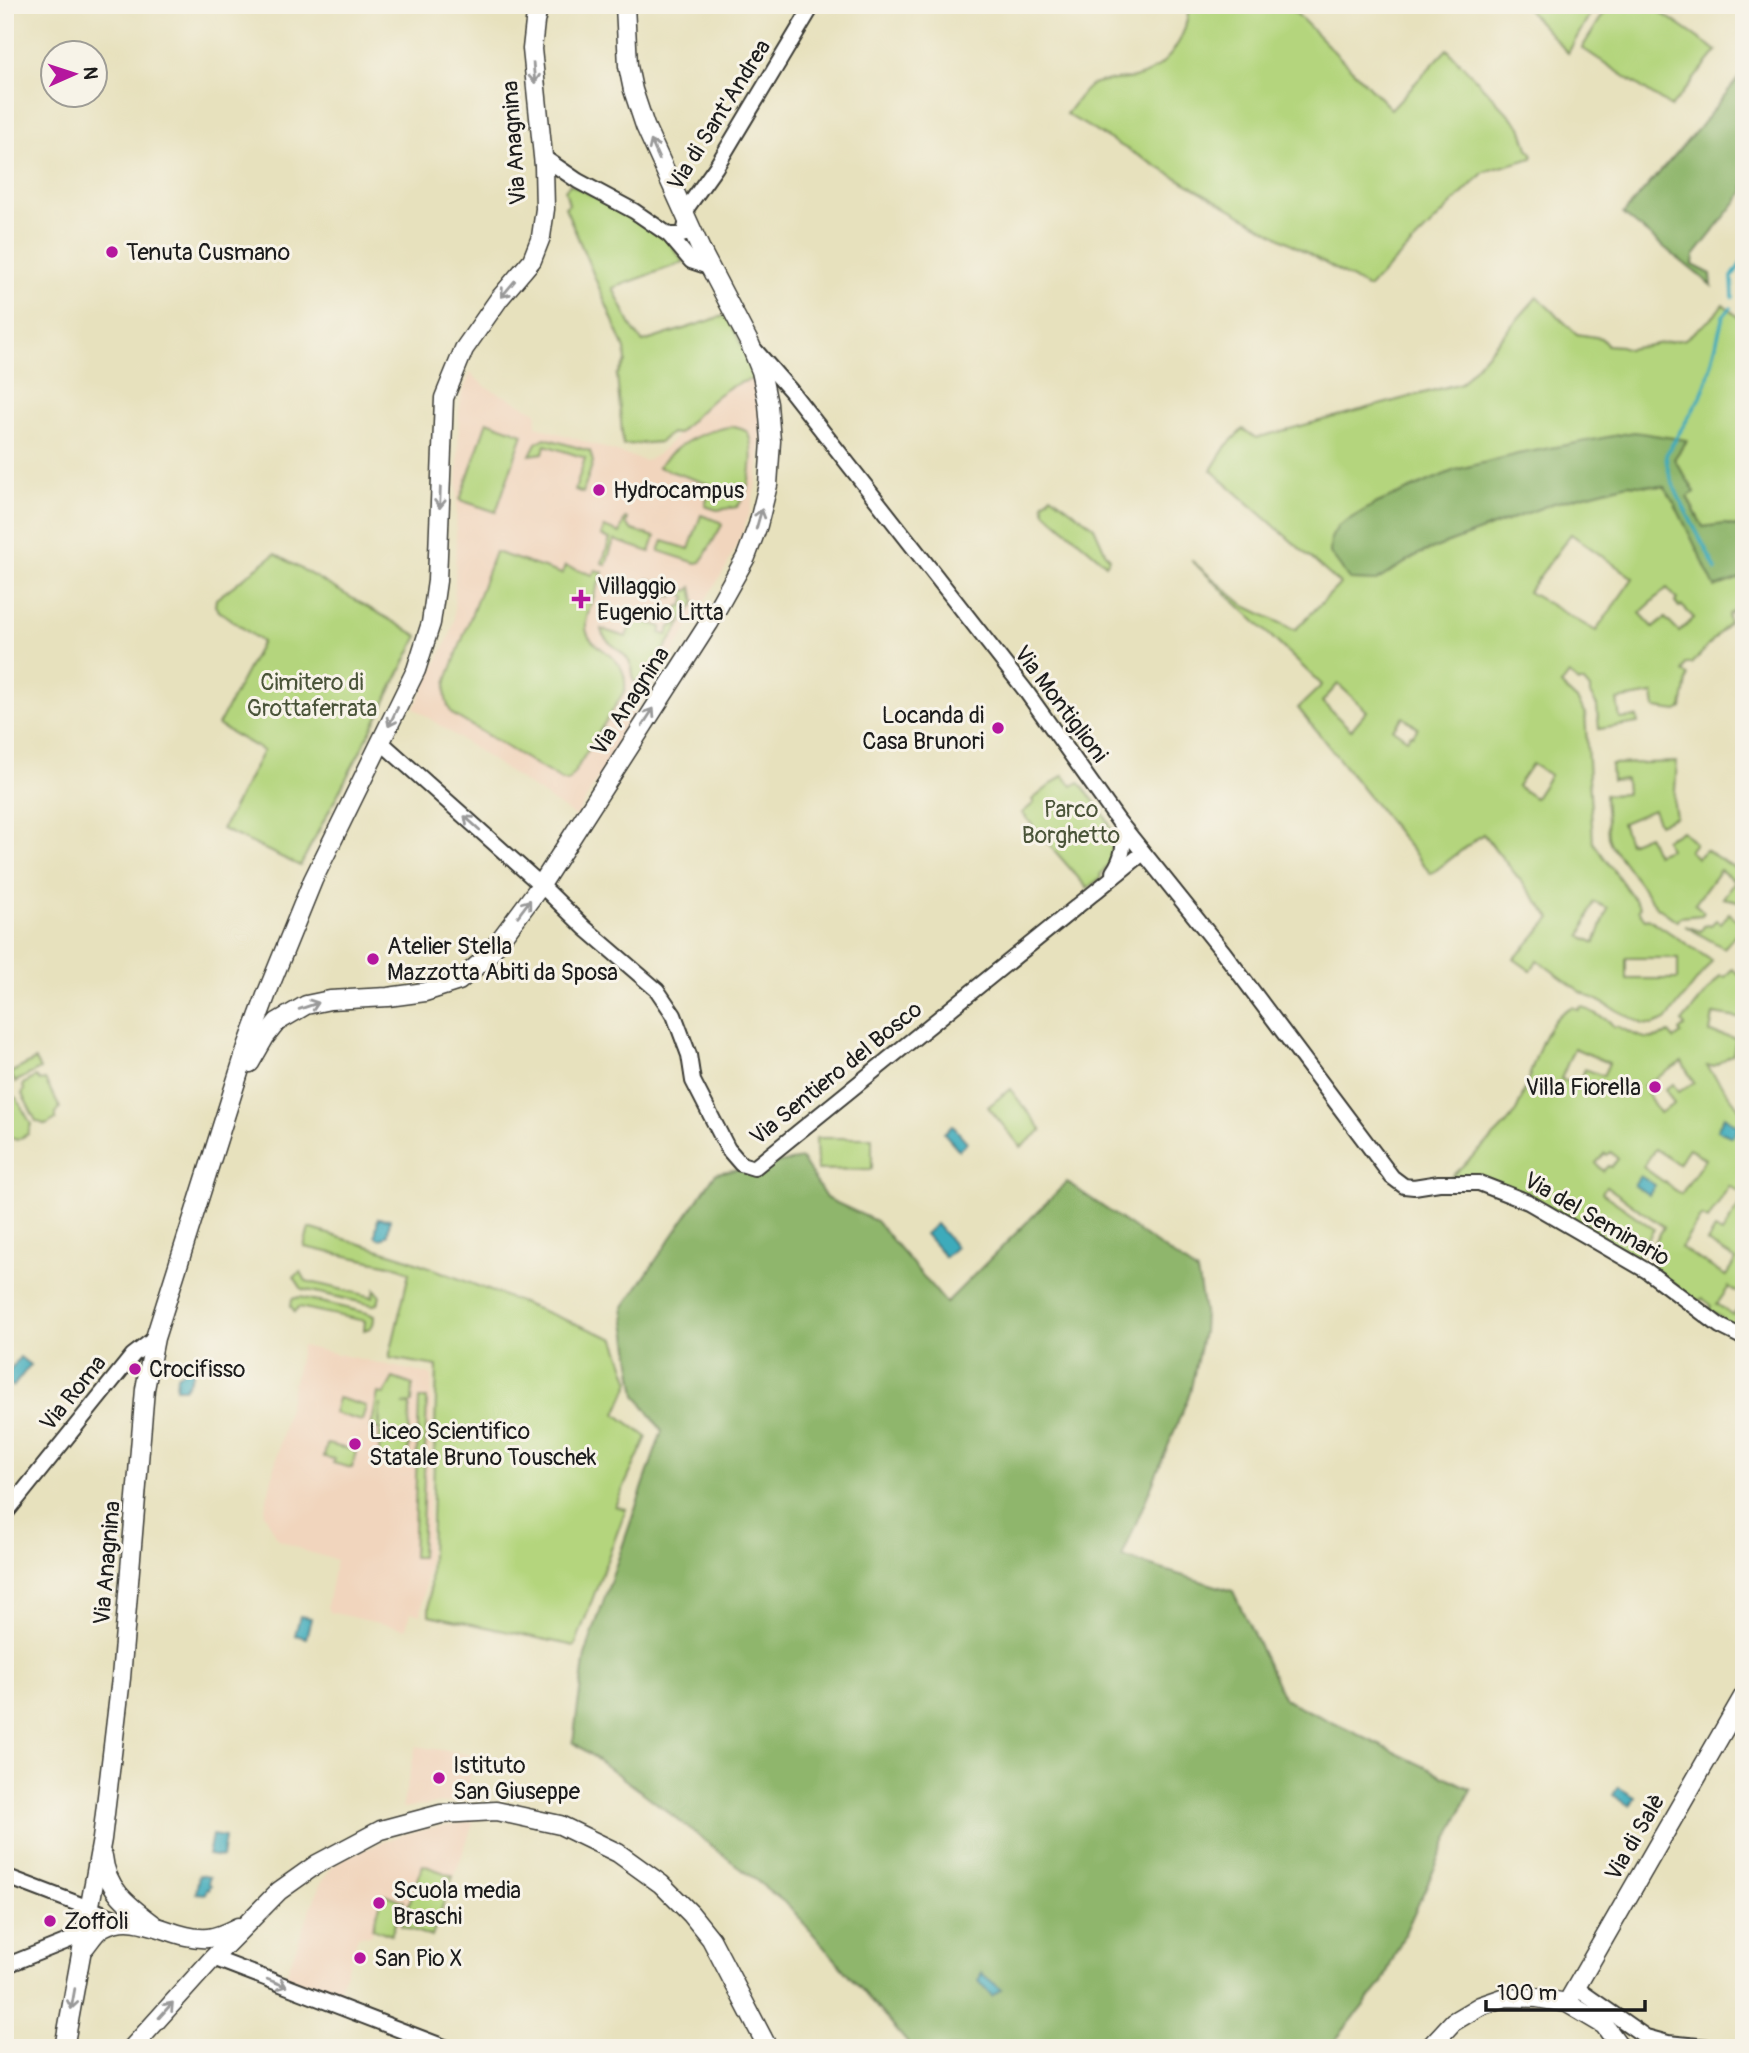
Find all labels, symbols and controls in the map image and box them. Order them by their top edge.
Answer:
street label: Via di Sant'Andrea [661,34,777,196]
north arrow [38,38,108,108]
one-way arrow [528,61,541,84]
text: N [78,66,102,80]
street label: Via Anagnina [495,80,533,206]
one-way arrow [648,140,661,161]
place label: Tenuta Cusmano [126,238,290,267]
marker: Tenuta Cusmano [104,244,120,260]
one-way arrow [500,279,516,297]
place label: Hydrocampus [613,476,744,505]
marker: Hydrocampus [591,482,607,498]
one-way arrow [434,486,447,509]
one-way arrow [753,508,766,531]
place label: Villaggio Eugenio Litta [597,572,724,627]
marker: Villaggio Eugenio Litta [571,589,591,609]
street label: Via Montiglioni [1008,640,1114,768]
street label: Via Anagnina [584,641,676,761]
park label: Cimitero di Grottaferrata [247,668,377,723]
place label: Locanda di Casa Brunori [862,701,984,756]
one-way arrow [385,706,399,727]
one-way arrow [641,708,656,727]
marker: Locanda di Casa Brunori [990,720,1006,736]
park label: Parco Borghetto [1022,795,1120,850]
one-way arrow [463,815,481,831]
one-way arrow [517,899,532,917]
place label: Atelier Stella Mazzotta Abiti da Sposa [387,932,618,987]
marker: Atelier Stella Mazzotta Abiti da Sposa [365,951,381,967]
street label: Via Sentiero del Bosco [744,995,928,1151]
one-way arrow [298,999,319,1011]
place label: Villa Fiorella [1525,1073,1641,1102]
marker: Villa Fiorella [1647,1079,1663,1095]
street label: Via del Seminario [1519,1165,1675,1273]
street label: Via Roma [34,1349,112,1437]
place label: Crocifisso [149,1355,245,1384]
marker: Crocifisso [127,1361,143,1377]
place label: Liceo Scientifico Statale Bruno Touschek [369,1417,597,1472]
marker: Liceo Scientifico Statale Bruno Touschek [347,1436,363,1452]
street label: Via Anagnina [87,1500,127,1626]
place label: Istituto San Giuseppe [453,1751,581,1806]
marker: Istituto San Giuseppe [431,1770,447,1786]
street label: Via di Salè [1599,1788,1671,1886]
place label: Scuola media Braschi [393,1876,521,1931]
marker: Scuola media Braschi [371,1895,387,1911]
place label: Zoffoli [64,1907,128,1936]
marker: Zoffoli [42,1913,58,1929]
place label: San Pio X [374,1944,463,1973]
marker: San Pio X [352,1950,368,1966]
scale bar [1486,1969,1646,2013]
one-way arrow [265,1977,287,1990]
text: 100 m [1497,1980,1557,2007]
one-way arrow [66,1987,79,2010]
one-way arrow [157,2002,174,2019]

